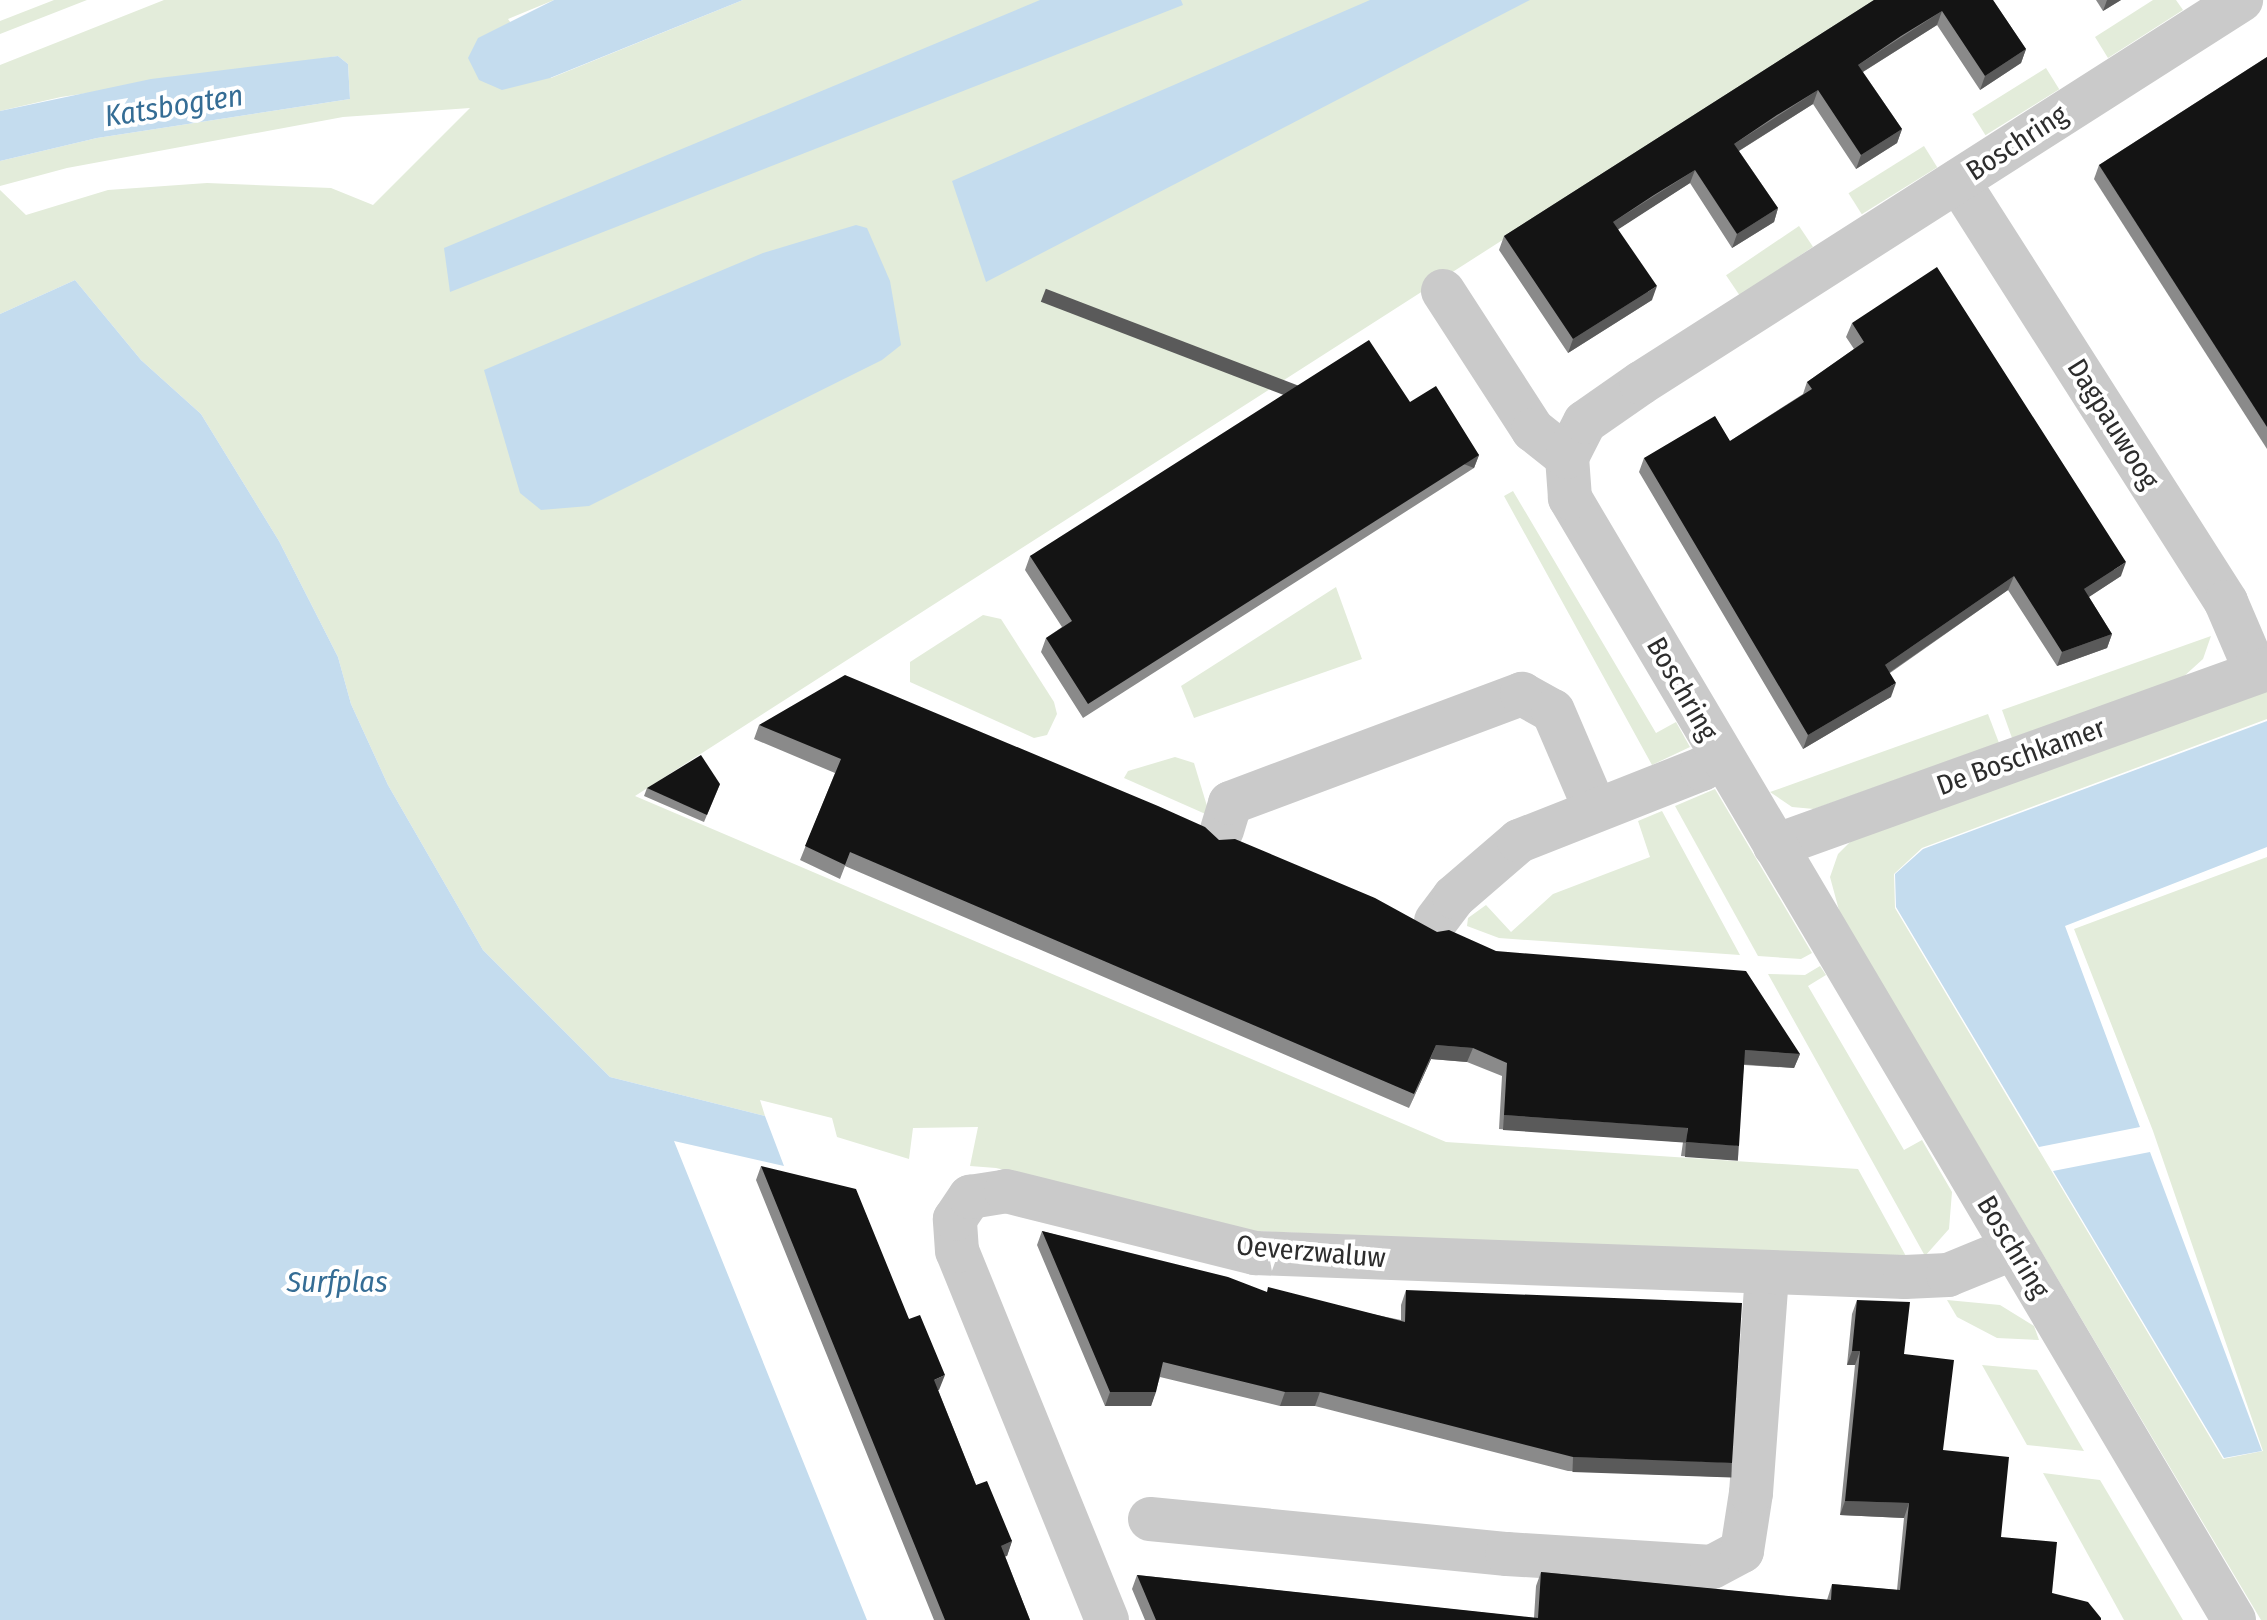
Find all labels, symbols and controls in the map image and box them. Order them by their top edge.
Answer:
water label: Katsbogten [102,77,246,135]
street label: Boschring [1960,98,2074,188]
street label: Dagpauwoog [2060,353,2166,495]
street label: Boschring [1639,631,1725,747]
street label: De Boschkamer [1932,711,2110,803]
street label: Boschring [1969,1190,2057,1304]
street label: Oeverzwaluw [1235,1229,1387,1275]
water label: Surfplas [286,1264,388,1300]

